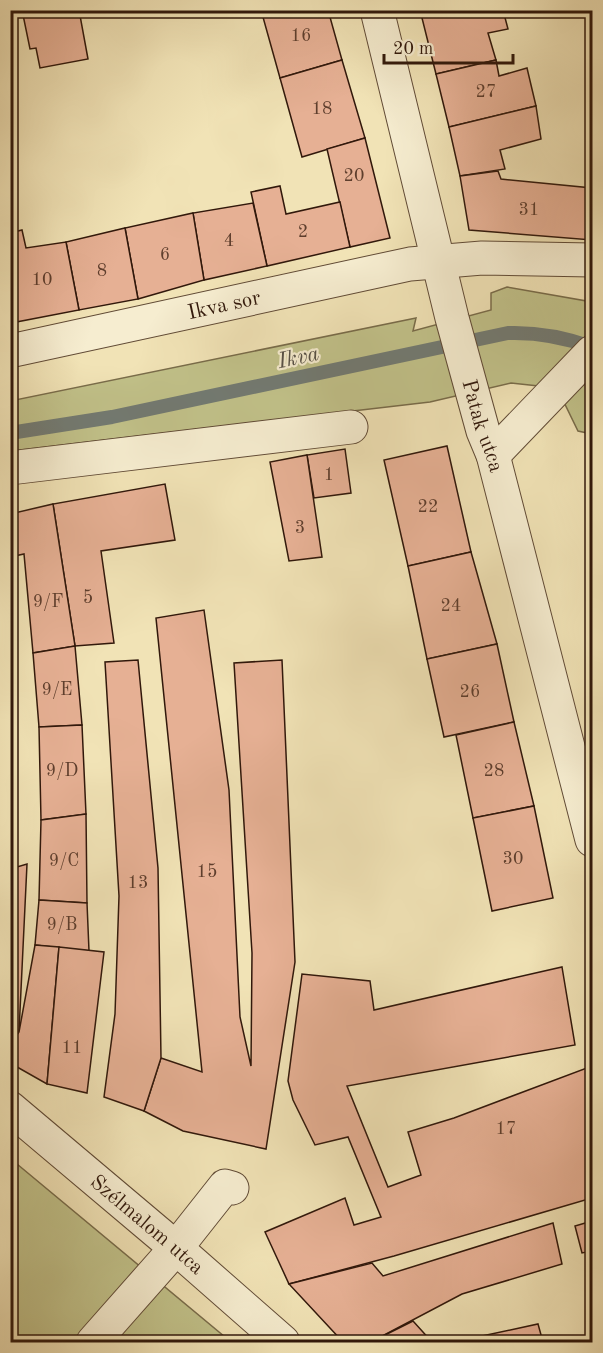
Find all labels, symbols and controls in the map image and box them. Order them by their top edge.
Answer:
house number: 16 [291,27,311,45]
scale bar [384,27,513,65]
text: 20 m [393,40,433,58]
house number: 27 [476,83,496,101]
house number: 18 [312,100,332,118]
house number: 20 [344,167,364,185]
house number: 31 [519,201,539,219]
house number: 2 [298,223,308,241]
house number: 4 [224,232,234,250]
house number: 6 [160,246,170,264]
house number: 8 [97,262,107,280]
house number: 10 [32,271,52,289]
street label: Ikva sor [186,288,263,324]
water label: Ikva [275,343,321,373]
street label: Patak utca [457,377,506,474]
house number: 1 [324,466,334,484]
house number: 22 [418,498,438,516]
house number: 3 [295,519,305,537]
house number: 5 [83,589,93,607]
house number: 9/F [33,593,63,611]
house number: 24 [441,597,461,615]
house number: 9/E [42,681,72,699]
house number: 26 [460,683,480,701]
house number: 9/D [46,762,78,780]
house number: 28 [484,762,504,780]
house number: 30 [503,850,523,868]
house number: 9/C [49,852,79,870]
house number: 15 [197,863,217,881]
house number: 13 [128,874,148,892]
house number: 9/B [47,916,77,934]
house number: 11 [62,1039,82,1057]
house number: 17 [496,1120,516,1138]
street label: Szélmalom utca [86,1172,207,1279]

